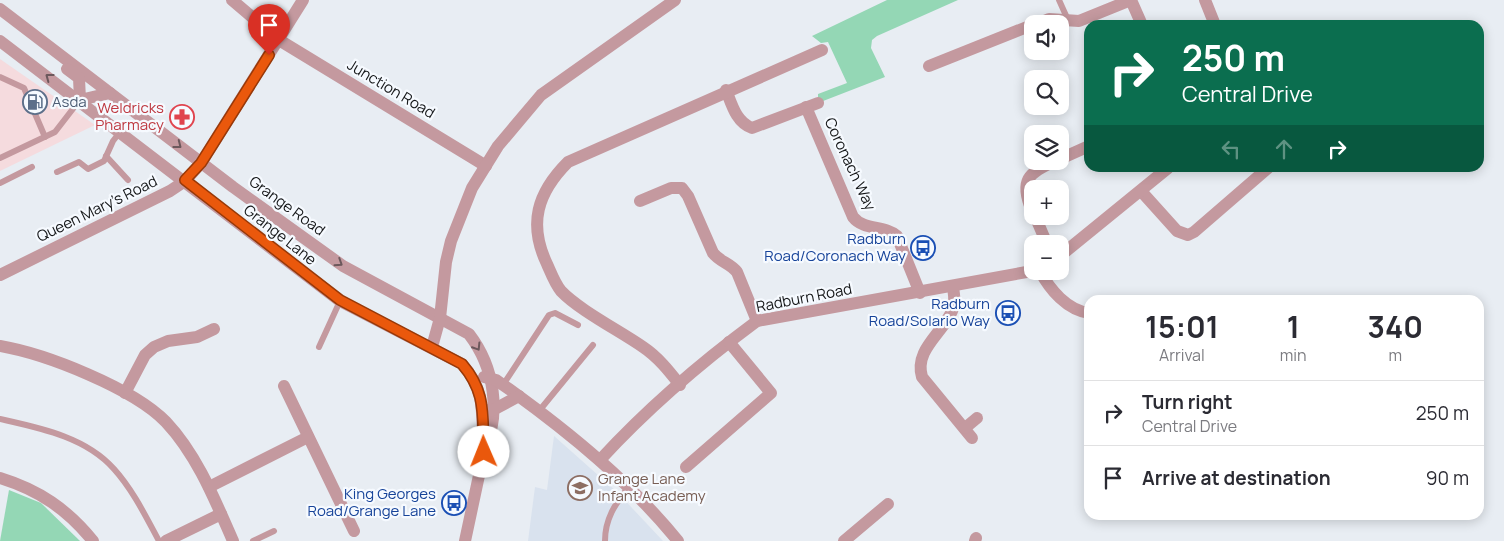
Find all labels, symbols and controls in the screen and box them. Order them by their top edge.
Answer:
pin [248,4,290,55]
icon: arrive [255,11,283,39]
map controls [1024,15,1069,280]
button: sound [1024,15,1069,60]
text: 250 m [1182,34,1285,82]
icon: right [1099,40,1164,105]
street label: Junction Road [343,54,439,123]
button: search [1024,70,1069,115]
one-way arrow [46,74,55,82]
text: Central Drive [1182,79,1313,109]
fuel station icon: Asda [22,89,48,115]
place label: Asda [52,91,87,112]
place label: Weldricks Pharmacy [95,97,164,135]
pharmacy icon: Weldricks Pharmacy [169,104,195,130]
street label: Coronach Way [820,114,881,214]
button: layers [1024,125,1069,170]
icon: left [1217,135,1245,163]
icon: ahead [1270,135,1298,163]
icon: right [1323,135,1351,163]
one-way arrow [172,139,181,147]
street label: Queen Mary's Road [33,170,161,247]
street label: Grange Road [245,171,330,240]
button: + [1024,180,1069,225]
street label: Grange Lane [239,199,321,270]
place label: Radburn Road/Coronach Way [764,228,906,266]
bus stop icon: Radburn Road/Coronach Way [910,235,936,261]
button: − [1024,235,1069,280]
one-way arrow [334,257,343,267]
street label: Radburn Road [754,278,854,317]
place label: Radburn Road/Solario Way [869,293,990,331]
bus stop icon: Radburn Road/Solario Way [995,300,1021,326]
text: 15:01 [1145,306,1219,347]
text: 1 [1287,306,1300,347]
text: 340 [1368,306,1423,347]
one-way arrow [471,341,480,350]
text: Arrival [1159,344,1205,366]
text: min [1280,344,1307,366]
text: m [1389,344,1402,366]
text: Turn right [1142,389,1232,415]
icon: right [1099,399,1127,427]
text: 250 m [1416,400,1469,426]
text: Central Drive [1142,415,1237,437]
position arrow [457,425,509,477]
icon: arrive [1099,464,1127,492]
text: Arrive at destination [1142,465,1331,491]
text: 90 m [1426,465,1469,491]
place label: Grange Lane Infant Academy [598,468,706,506]
school or university icon: Grange Lane Infant Academy [567,475,593,501]
place label: King Georges Road/Grange Lane [307,483,436,521]
bus stop icon: King Georges Road/Grange Lane [441,490,467,516]

